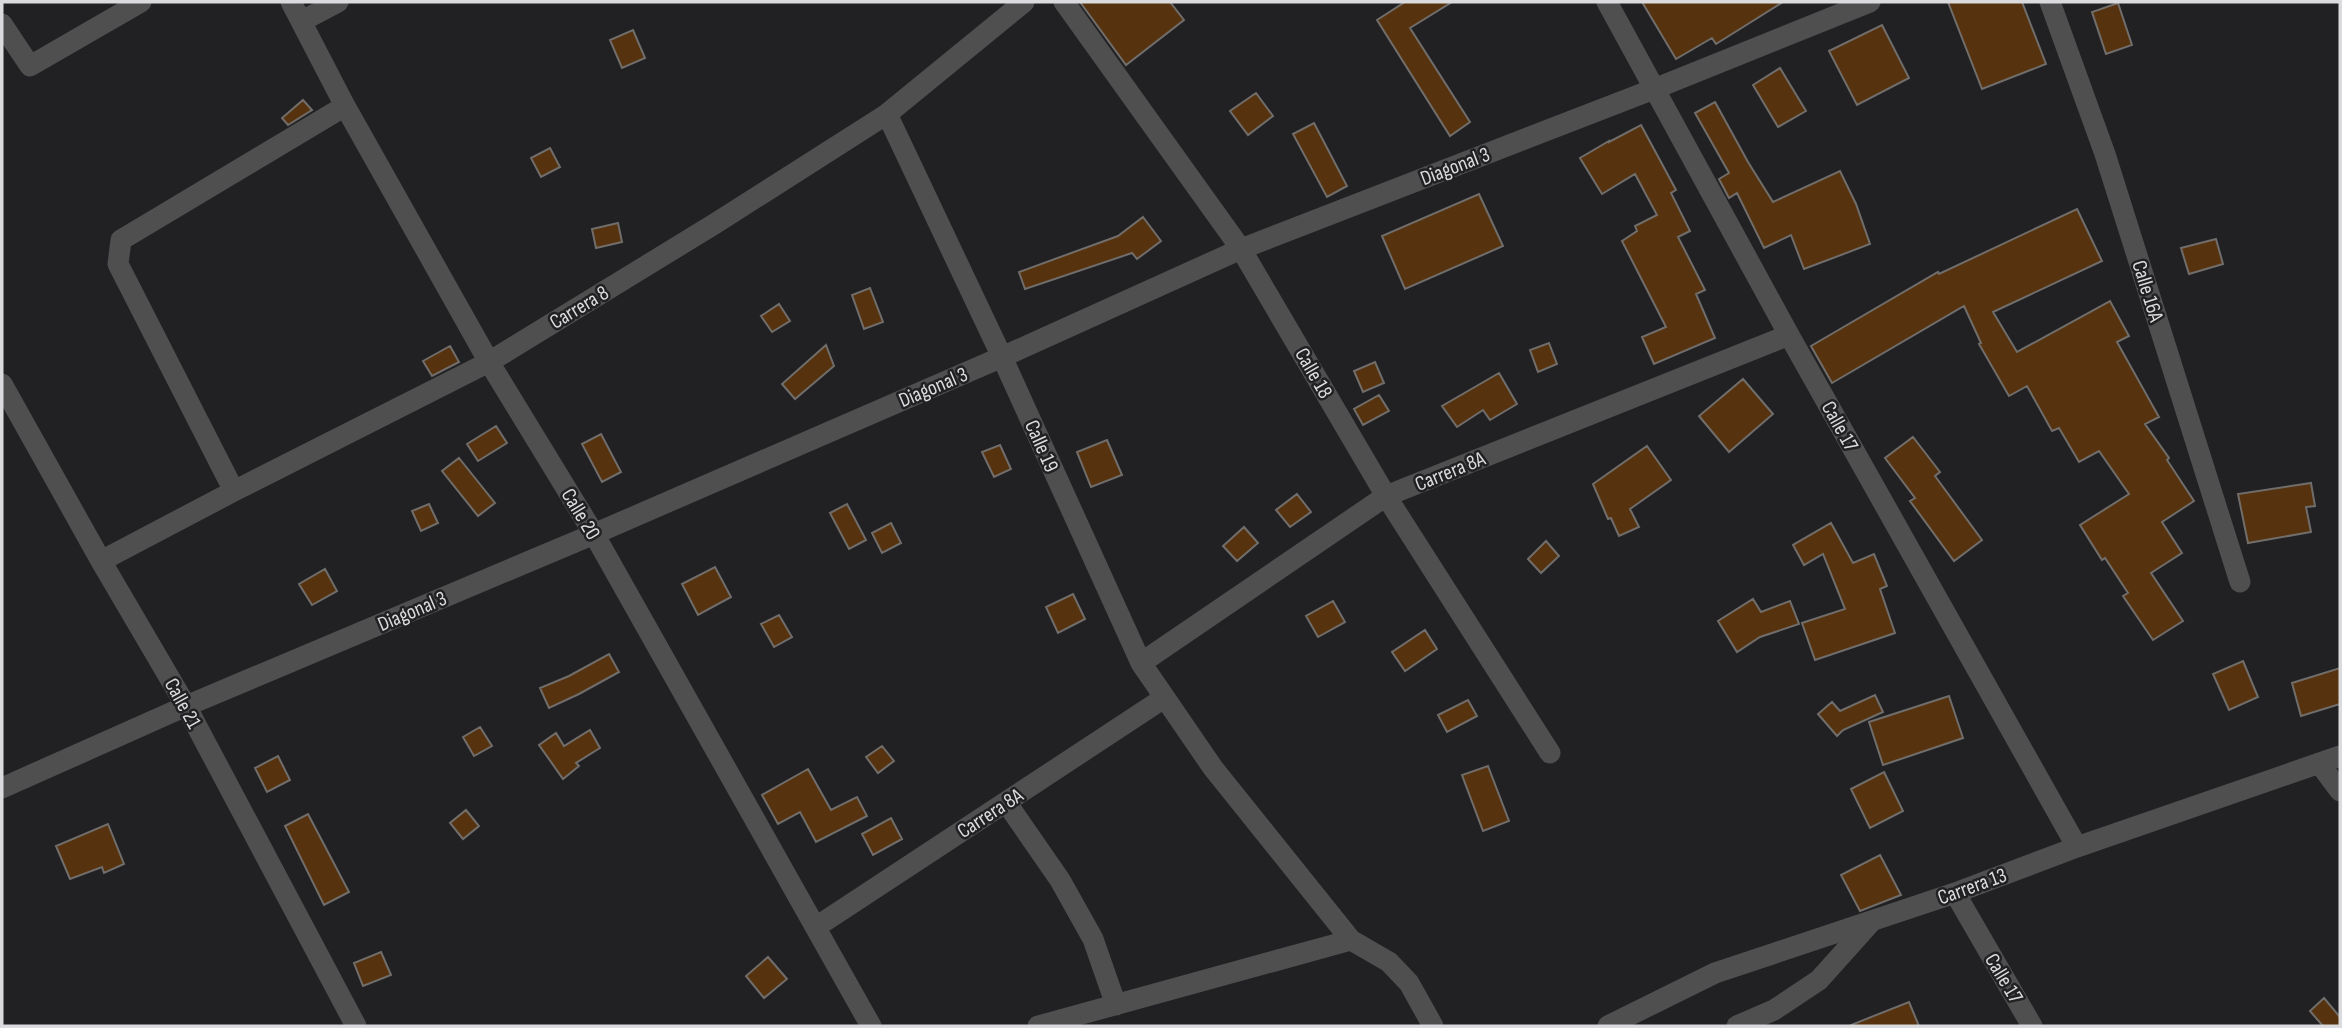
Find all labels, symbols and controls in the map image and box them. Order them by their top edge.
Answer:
street label: Diagonal 3 [1417,142,1493,191]
street label: Calle 16A [2126,257,2169,326]
street label: Carrera 8 [545,280,613,335]
street label: Calle 18 [1289,344,1338,403]
street label: Diagonal 3 [895,362,971,413]
street label: Calle 17 [1816,397,1864,456]
street label: Calle 19 [1019,416,1064,476]
street label: Carrera 8A [1411,446,1490,497]
street label: Calle 20 [556,484,606,544]
street label: Diagonal 3 [374,586,450,637]
street label: Calle 21 [159,674,207,733]
street label: Carrera 8A [953,782,1029,844]
street label: Carrera 13 [1934,863,2010,910]
street label: Calle 17 [1979,949,2028,1008]

